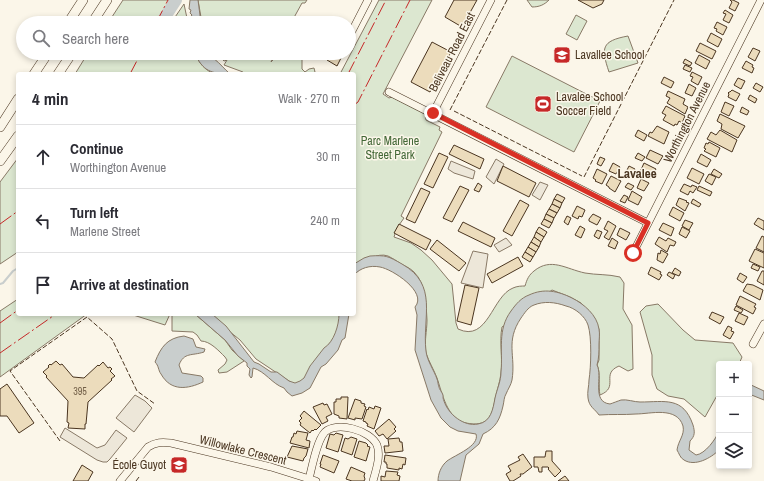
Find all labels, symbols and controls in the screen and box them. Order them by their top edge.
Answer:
street label: Beliveau Road East [425,9,479,94]
search box [16,16,356,60]
icon: search [30,27,52,49]
text: Search here [62,28,129,49]
school or university icon: Lavallee School [552,45,572,65]
place label: Lavallee School [575,47,644,63]
street label: Worthington Avenue [660,79,714,165]
text: 4 min [32,87,68,110]
place label: Lavalee School Soccer Field [556,89,623,119]
text: Walk · 270 m [278,90,340,107]
sports icon: Lavalee School Soccer Field [533,94,553,114]
route end [424,104,442,122]
park label: Parc Marlene Street Park [361,133,419,163]
text: Continue [70,138,123,159]
icon: ahead [32,146,54,168]
text: 30 m [316,148,340,165]
text: Worthington Avenue [70,159,166,176]
district label: Lavalee [617,165,657,182]
text: Turn left [70,202,118,223]
icon: left [32,210,54,232]
text: 240 m [310,212,340,229]
text: Marlene Street [70,223,140,240]
route start [624,244,642,262]
icon: arrive [32,274,54,296]
text: Arrive at destination [70,274,189,295]
map controls [716,361,752,469]
button: + [716,361,752,397]
house number: 395 [73,385,87,398]
button: − [716,397,752,433]
street label: Willowlake Crescent [198,431,288,469]
button: layers [716,433,752,469]
school or university icon: École Guyot [169,455,189,475]
place label: École Guyot [112,457,166,473]

